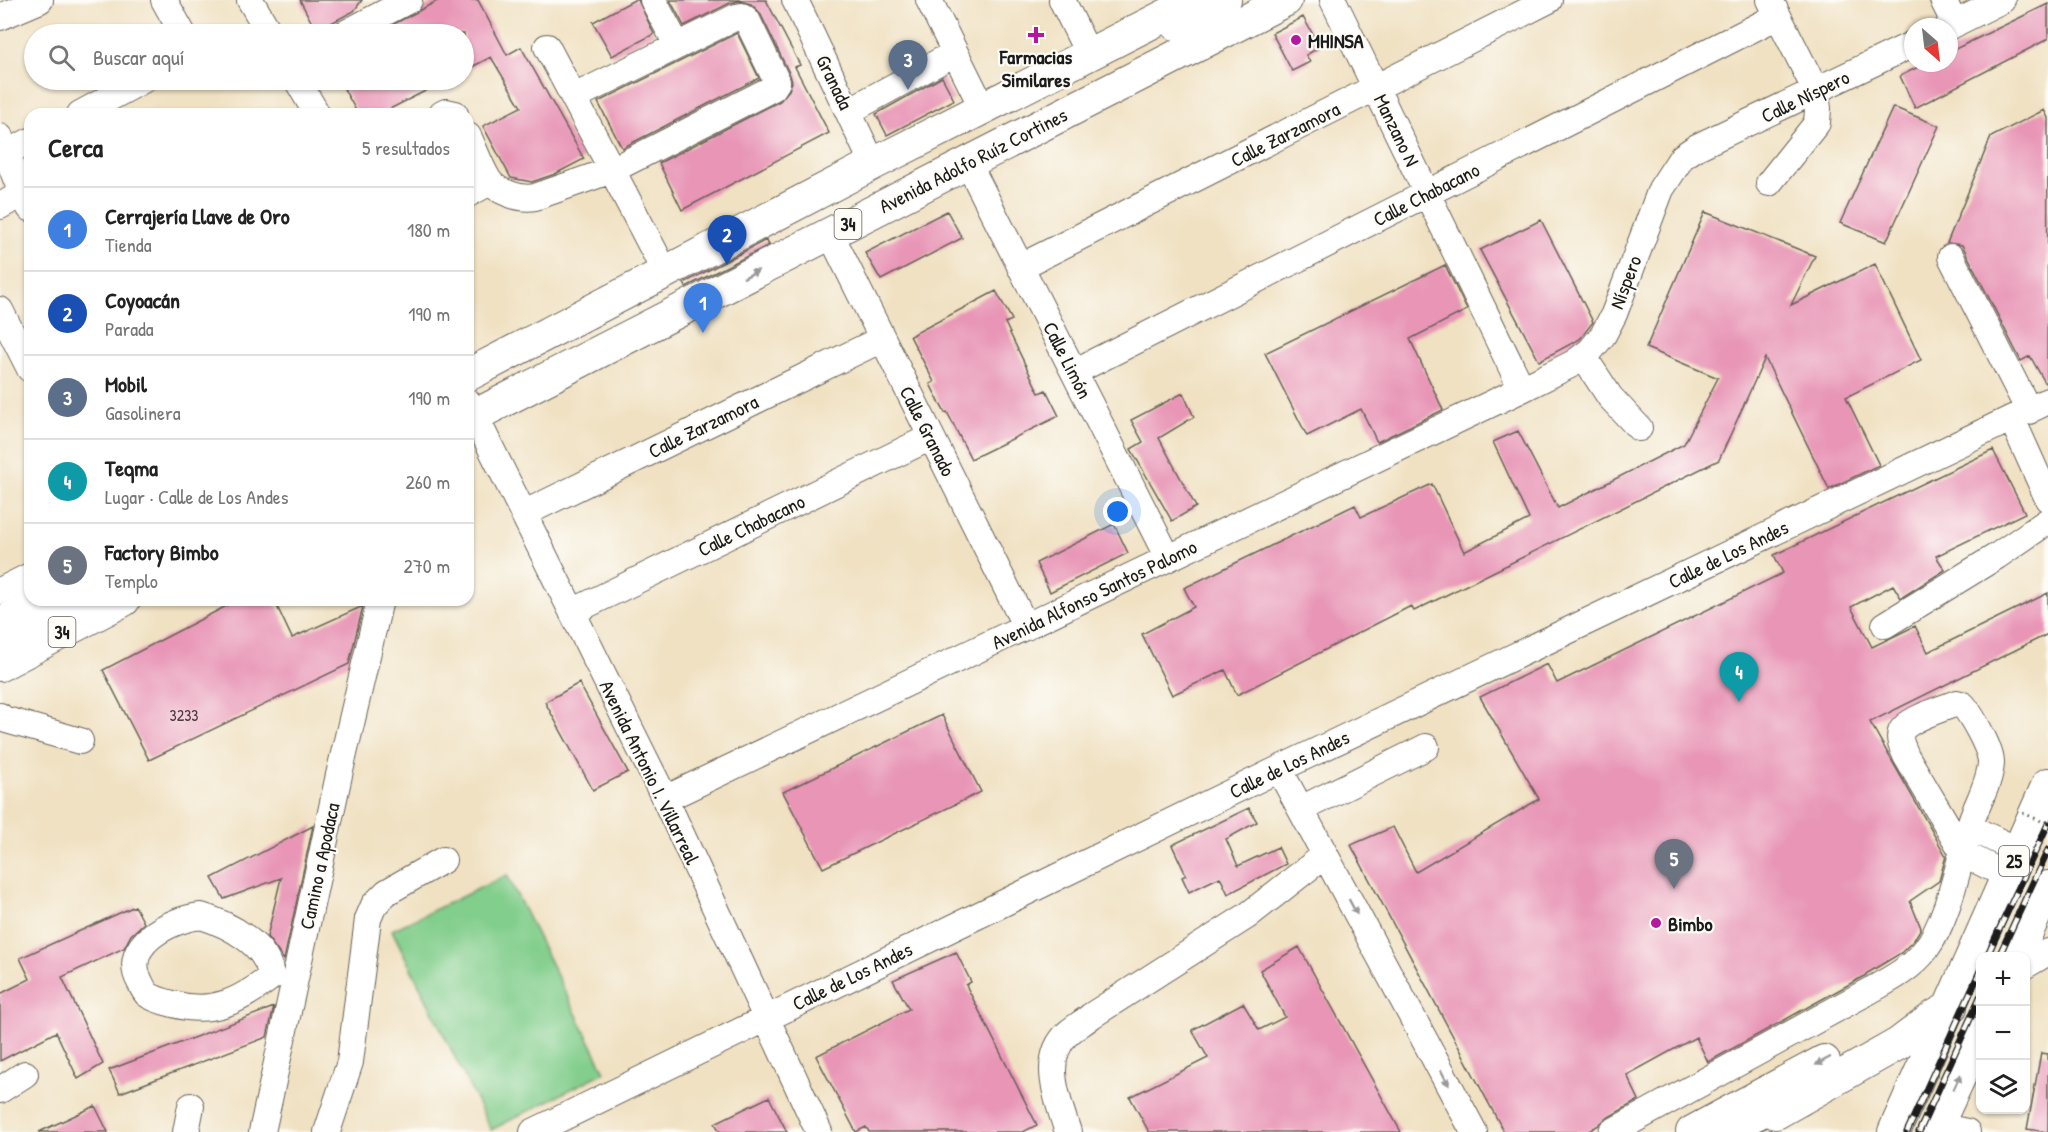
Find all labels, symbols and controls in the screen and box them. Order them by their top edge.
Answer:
north arrow [1904,18,1958,72]
search box [24,24,474,90]
place label: MHINSA [1308,27,1364,54]
marker: Farmacias Similares [1029,28,1043,42]
marker: MHINSA [1289,33,1303,47]
pin: 3 [888,40,928,90]
icon: search [45,41,78,74]
text: Buscar aquí [93,42,185,72]
place label: Farmacias Similares [999,43,1072,93]
street label: Granada [810,50,860,114]
street label: Calle Níspero [1756,63,1854,129]
street label: Manzano N [1368,89,1426,171]
street label: Calle Zarzamora [1226,95,1344,173]
street label: Avenida Adolfo Ruíz Cortines [874,101,1072,219]
text: Cerca [48,130,103,165]
text: 5 resultados [362,134,450,161]
street label: Calle Chabacano [1368,156,1484,232]
text: Cerrajería Llave de Oro [105,201,290,231]
road number: 34 [834,209,862,239]
text: 1 [64,216,71,243]
text: 180 m [407,216,450,243]
pin: 2 [708,216,746,265]
text: Tienda [105,231,151,258]
street label: Níspero [1603,251,1647,313]
one-way arrow [743,269,760,278]
pin: 1 [684,284,722,333]
text: Coyoacán [105,285,180,315]
text: 2 [63,300,72,327]
text: 190 m [408,300,450,327]
text: Parada [105,315,154,342]
street label: Calle Limón [1037,317,1099,403]
text: Mobil [105,369,147,399]
street label: Calle Granado [894,381,962,481]
text: 3 [63,384,72,411]
text: 190 m [408,384,450,411]
street label: Calle Zarzamora [643,388,763,464]
text: Gasolinera [105,399,181,426]
text: Teqma [105,453,158,483]
text: 4 [64,468,71,495]
text: 260 m [406,468,450,495]
text: Lugar · Calle de Los Andes [105,483,288,510]
street label: Calle Chabacano [693,487,809,563]
your location [1103,497,1132,526]
street label: Calle de Los Andes [1663,513,1793,595]
street label: Avenida Alfonso Santos Palomo [987,533,1201,655]
text: Factory Bimbo [105,537,219,567]
text: 5 [63,552,72,579]
text: 270 m [404,552,450,579]
text: Templo [105,567,158,594]
road number: 34 [48,617,76,647]
pin: 4 [1720,652,1758,702]
street label: Avenida Antonio I. Villarreal [594,675,707,869]
house number: 3233 [170,704,199,726]
street label: Calle de Los Andes [1224,723,1354,805]
street label: Camino a Apodaca [292,800,346,932]
pin: 5 [1654,840,1694,889]
road number: 25 [1999,846,2029,876]
one-way arrow [1348,898,1358,915]
place label: Bimbo [1668,910,1713,937]
marker: Bimbo [1649,916,1663,930]
street label: Calle de Los Andes [787,935,917,1017]
map controls [1976,952,2030,1114]
button: + [1976,952,2030,1006]
button: − [1976,1006,2030,1060]
one-way arrow [1814,1056,1831,1066]
button: layers [1976,1060,2030,1114]
one-way arrow [1440,1070,1450,1087]
one-way arrow [1953,1074,1962,1091]

